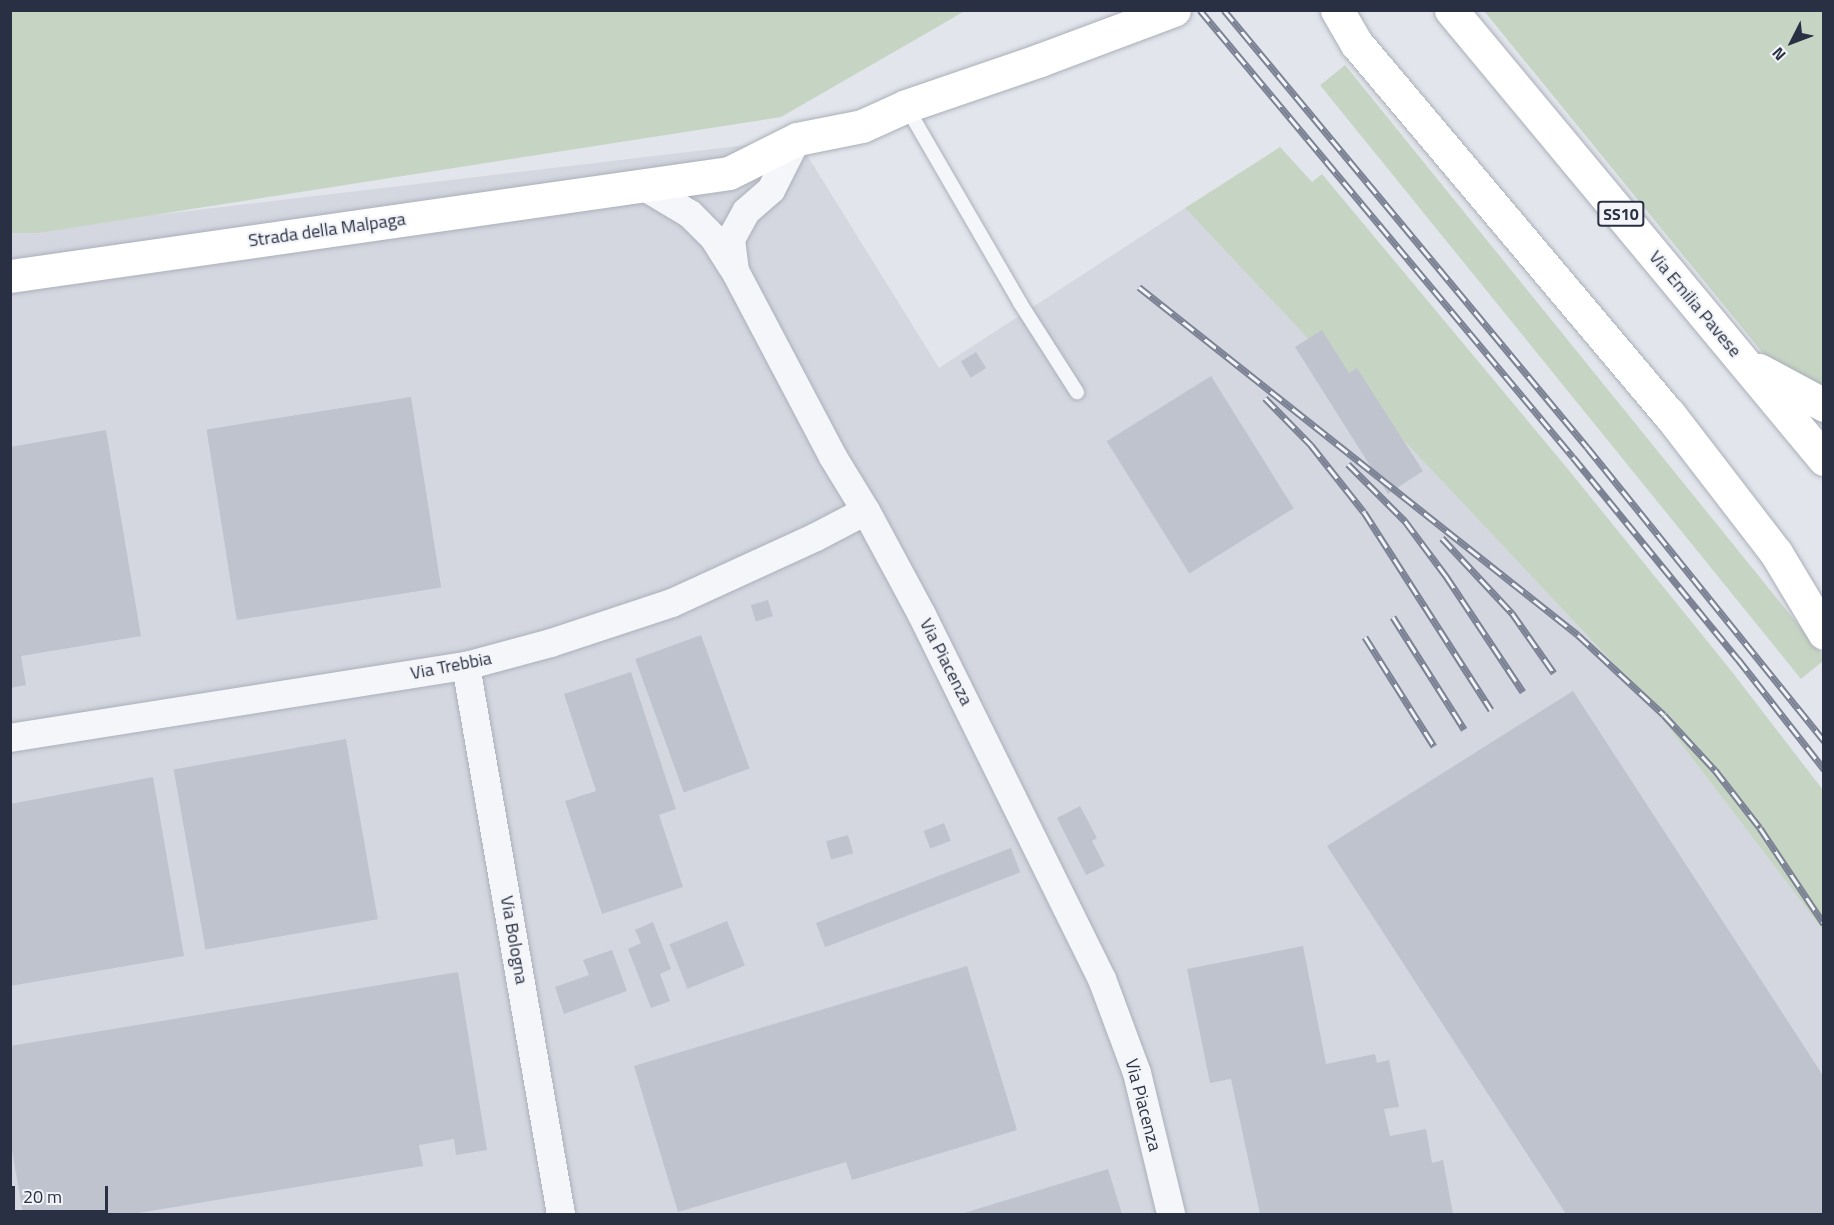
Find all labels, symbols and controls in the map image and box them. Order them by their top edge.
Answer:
north arrow [1762,12,1822,72]
text: N [1766,42,1791,66]
road number: SS10 [1597,201,1645,227]
street label: Strada della Malpaga [247,208,407,252]
street label: Via Emilia Pavese [1644,247,1746,361]
street label: Via Piacenza [915,615,977,709]
street label: Via Trebbia [409,648,493,684]
street label: Via Bologna [496,894,532,986]
street label: Via Piacenza [1120,1056,1166,1154]
scale bar [15,1174,111,1212]
text: 20 m [23,1183,62,1210]

